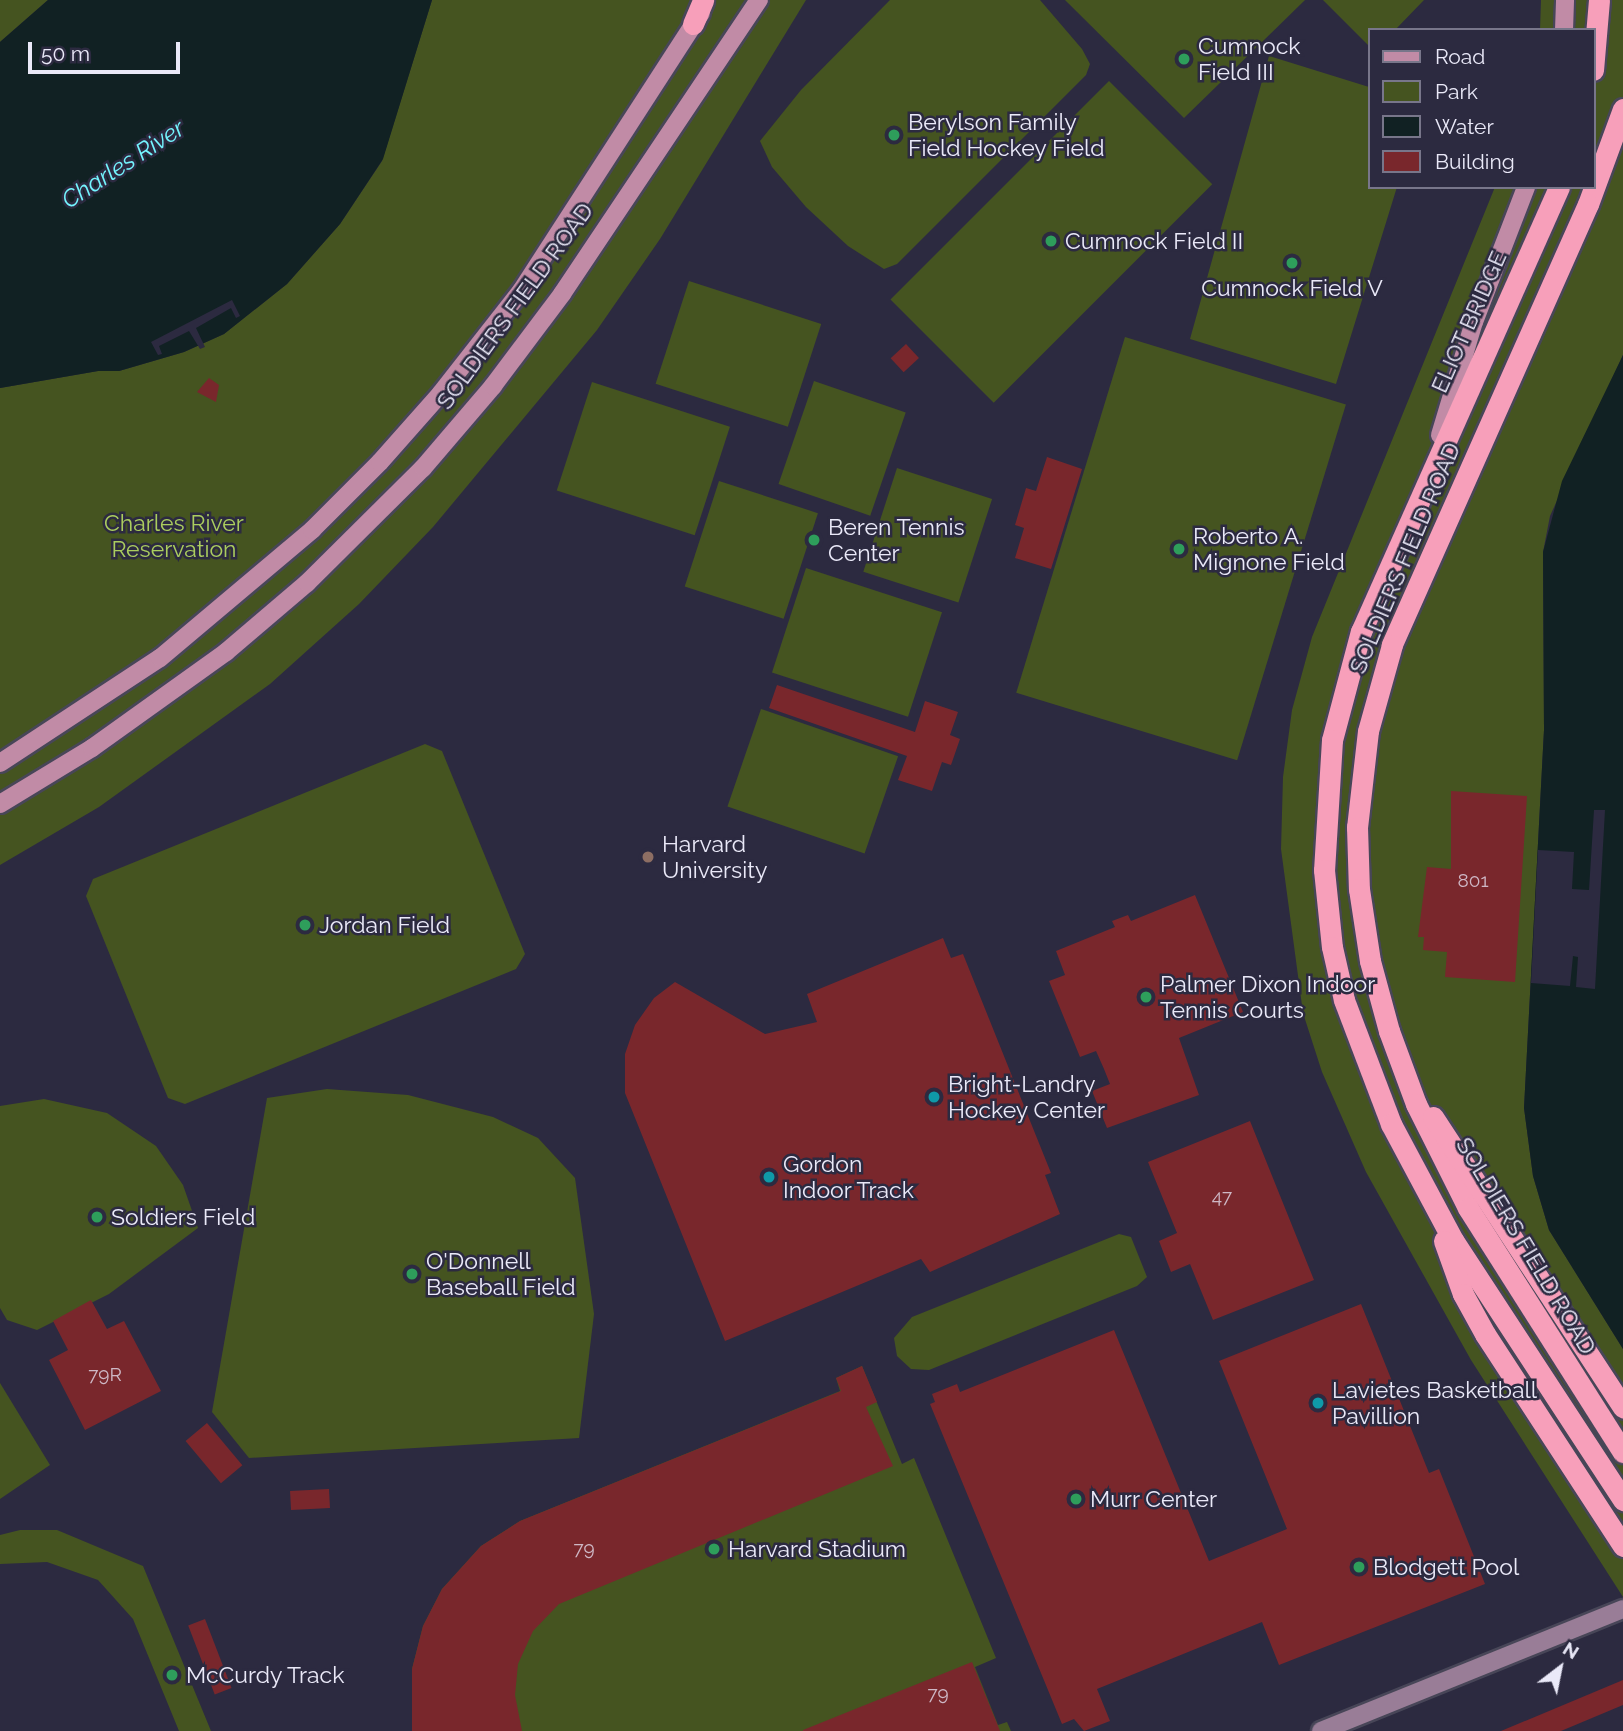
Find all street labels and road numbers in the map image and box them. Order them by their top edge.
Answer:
street label: SOLDIERS FIELD ROAD [431,197,599,415]
street label: ELIOT BRIDGE [1425,247,1513,397]
street label: SOLDIERS FIELD ROAD [1344,438,1466,678]
street label: SOLDIERS FIELD ROAD [1450,1132,1602,1360]

